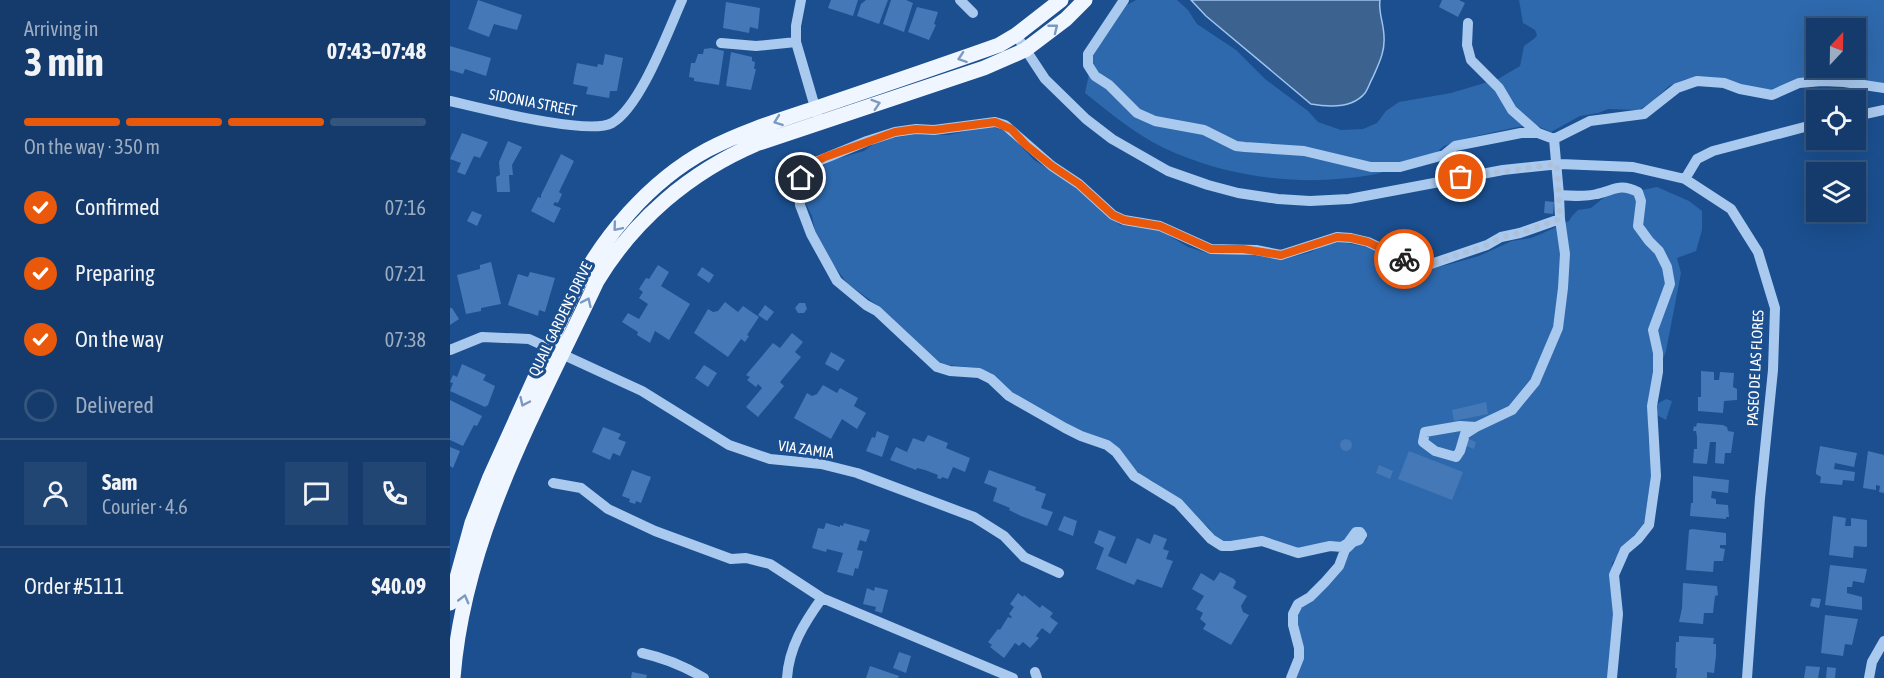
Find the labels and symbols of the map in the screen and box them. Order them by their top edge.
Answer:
north arrow [1806,18,1866,78]
one-way arrow [1047,25,1058,36]
one-way arrow [957,51,968,64]
street label: SIDONIA STREET [488,85,579,119]
one-way arrow [870,99,881,112]
one-way arrow [773,114,784,127]
pin [1435,151,1486,202]
pin [775,152,826,203]
one-way arrow [614,220,625,231]
courier [1374,229,1434,289]
street label: QUAIL GARDENS DRIVE [525,259,595,379]
one-way arrow [580,297,592,308]
street label: PASEO DE LAS FLORES [1743,309,1767,427]
one-way arrow [520,395,532,406]
street label: VIA ZAMIA [777,437,836,461]
one-way arrow [457,595,470,605]

